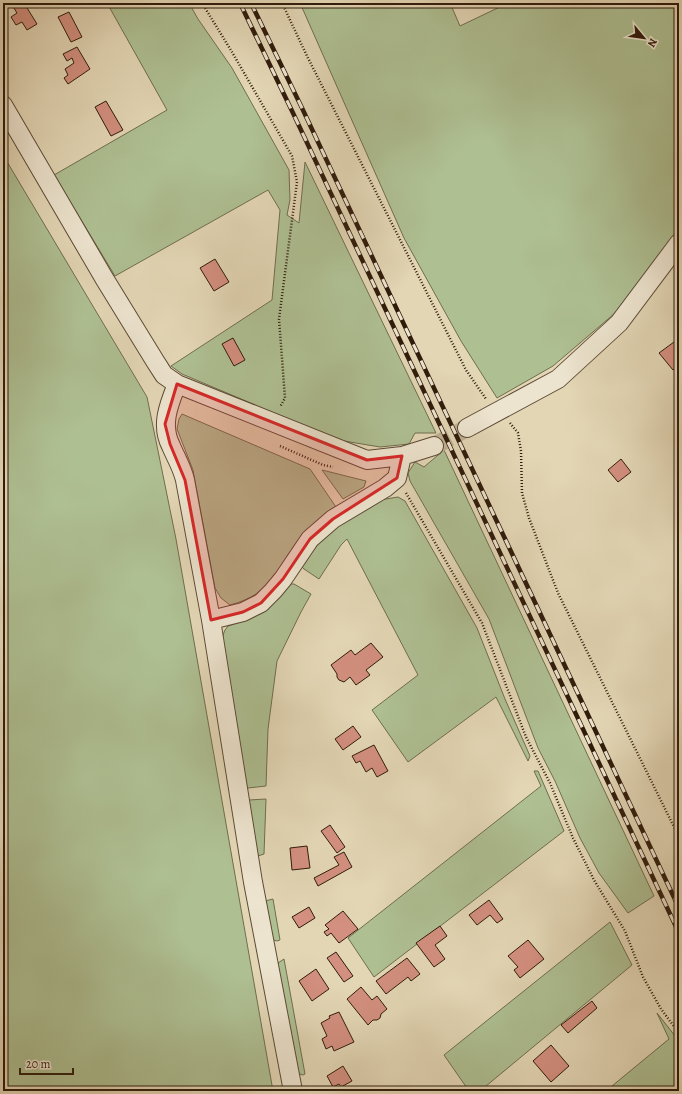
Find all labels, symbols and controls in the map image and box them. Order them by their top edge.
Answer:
north arrow [624,18,664,58]
text: N [644,35,661,50]
scale bar [20,1050,73,1076]
text: 20 m [26,1056,50,1072]

